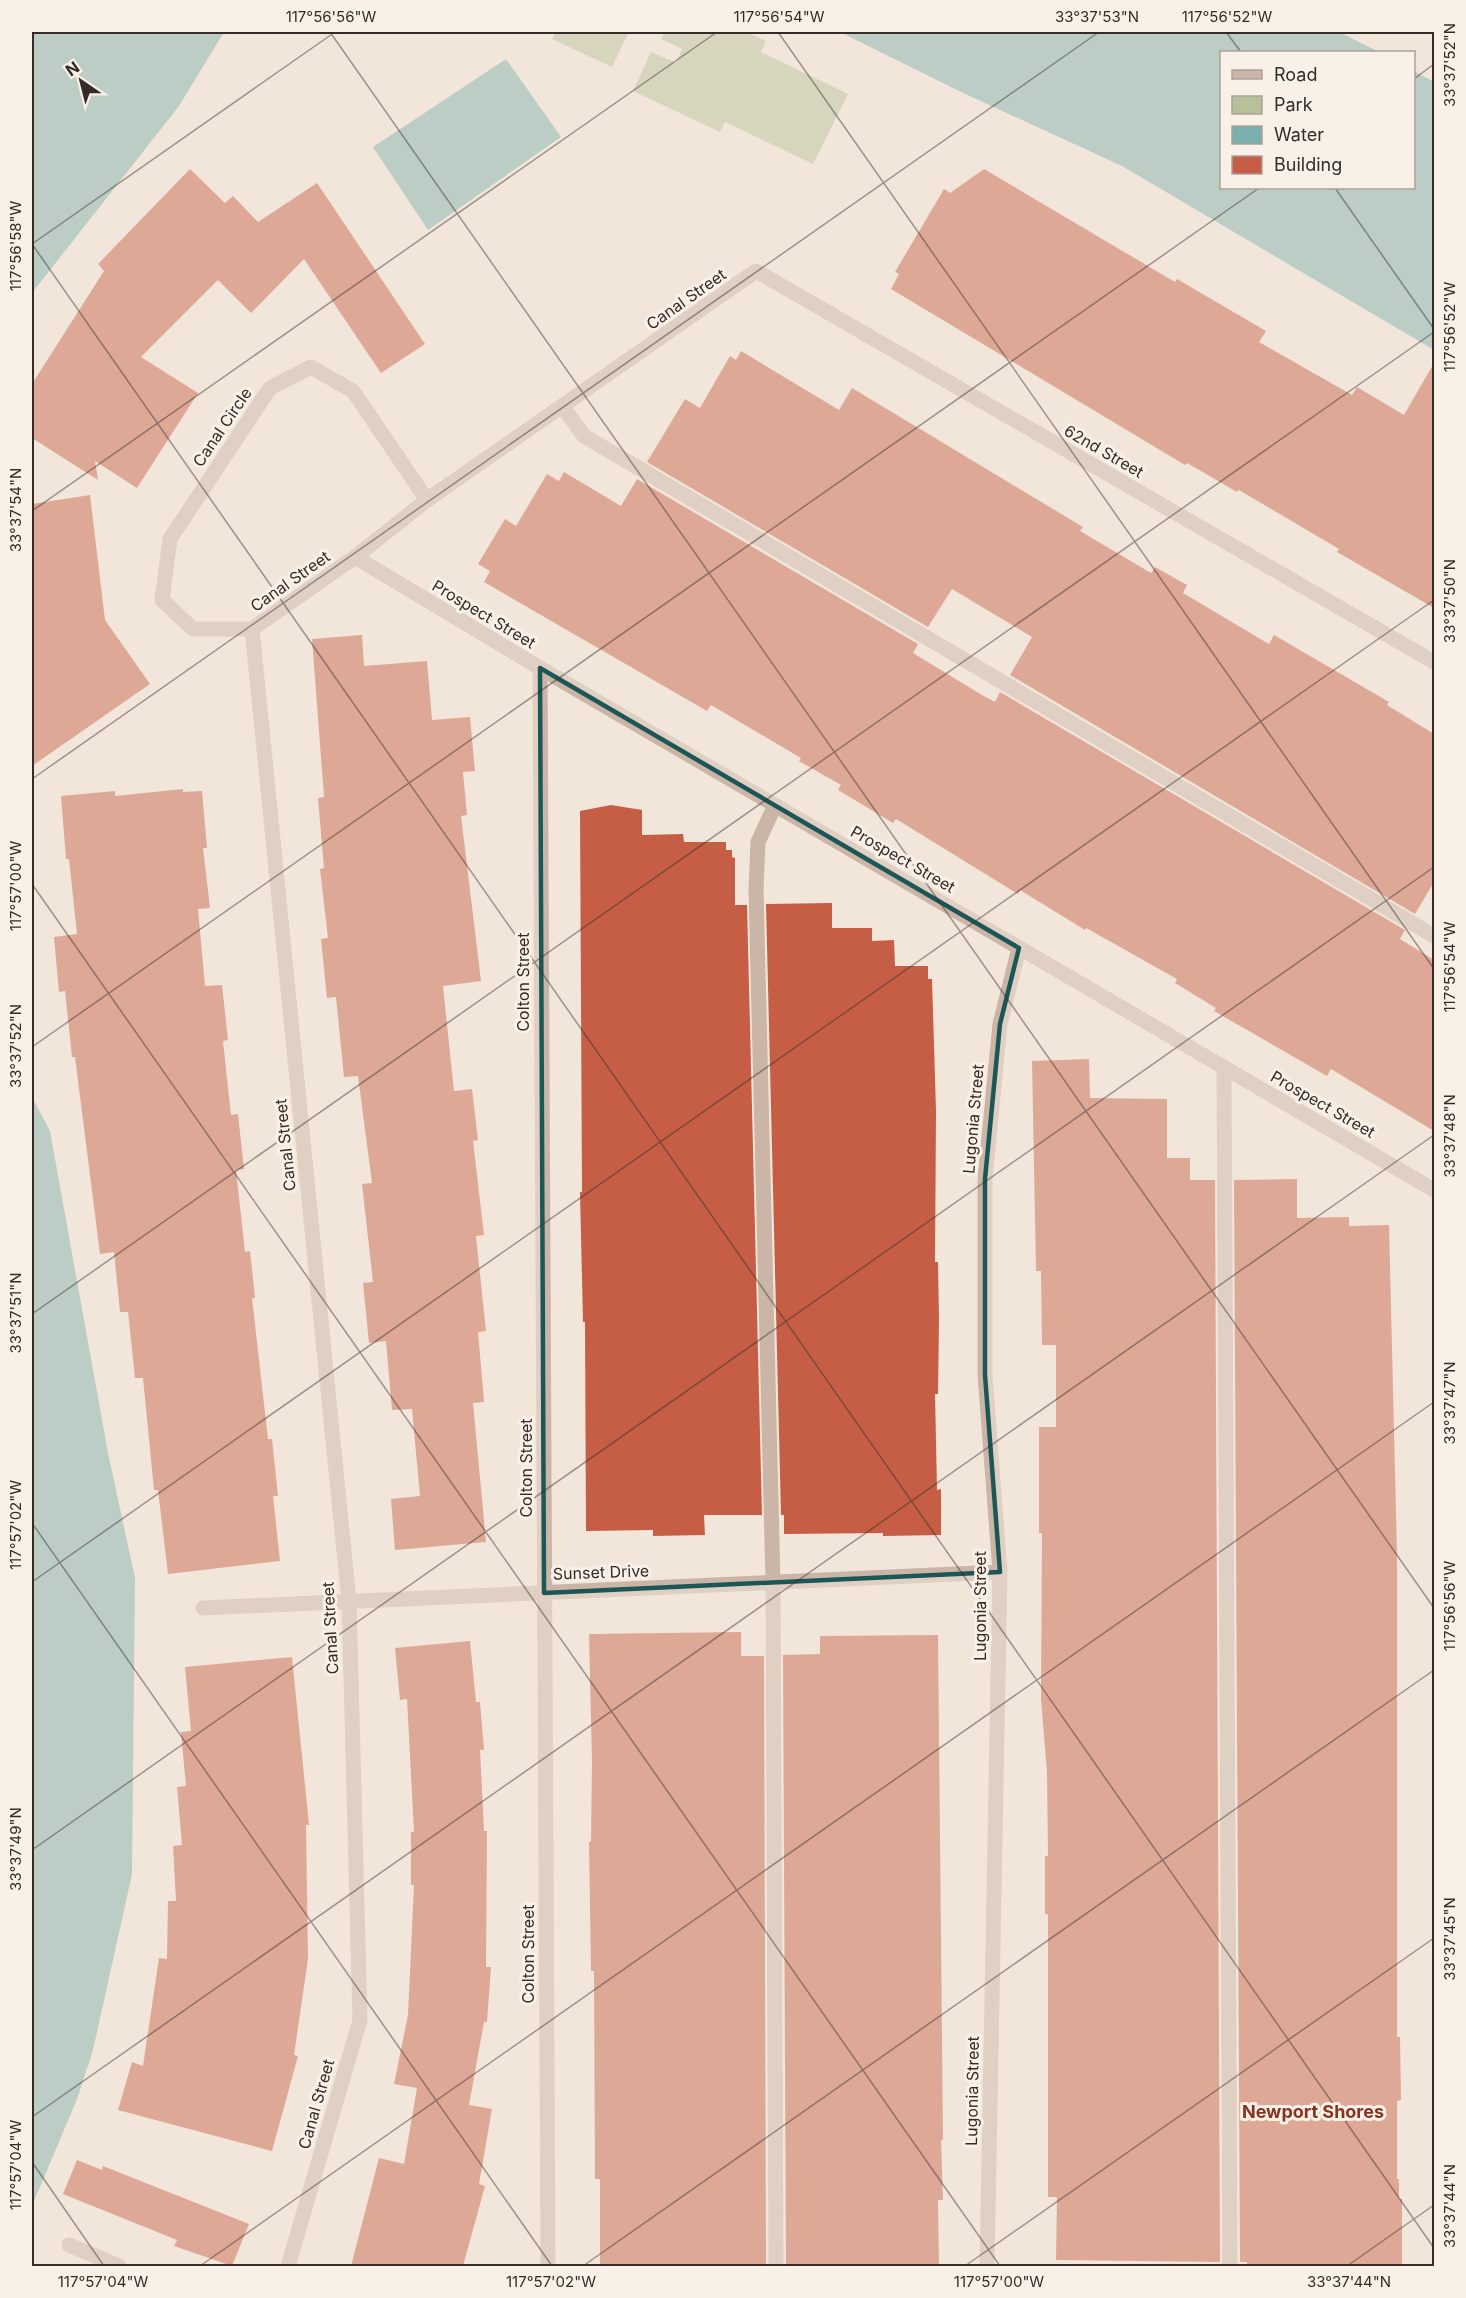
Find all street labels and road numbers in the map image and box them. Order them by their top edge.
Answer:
street label: Canal Street [642,264,730,334]
street label: Canal Circle [188,384,256,470]
street label: 62nd Street [1061,420,1147,482]
street label: Canal Street [246,546,334,616]
street label: Prospect Street [429,575,539,653]
street label: Prospect Street [847,821,959,897]
street label: Colton Street [513,932,533,1032]
street label: Lugonia Street [958,1063,988,1175]
street label: Prospect Street [1267,1066,1379,1142]
street label: Canal Street [270,1098,300,1192]
street label: Colton Street [516,1418,536,1518]
street label: Lugonia Street [970,1551,990,1661]
street label: Sunset Drive [552,1560,650,1584]
street label: Canal Street [318,1581,342,1675]
street label: Colton Street [518,1904,538,2004]
street label: Lugonia Street [961,2036,983,2146]
street label: Canal Street [294,2057,338,2151]

